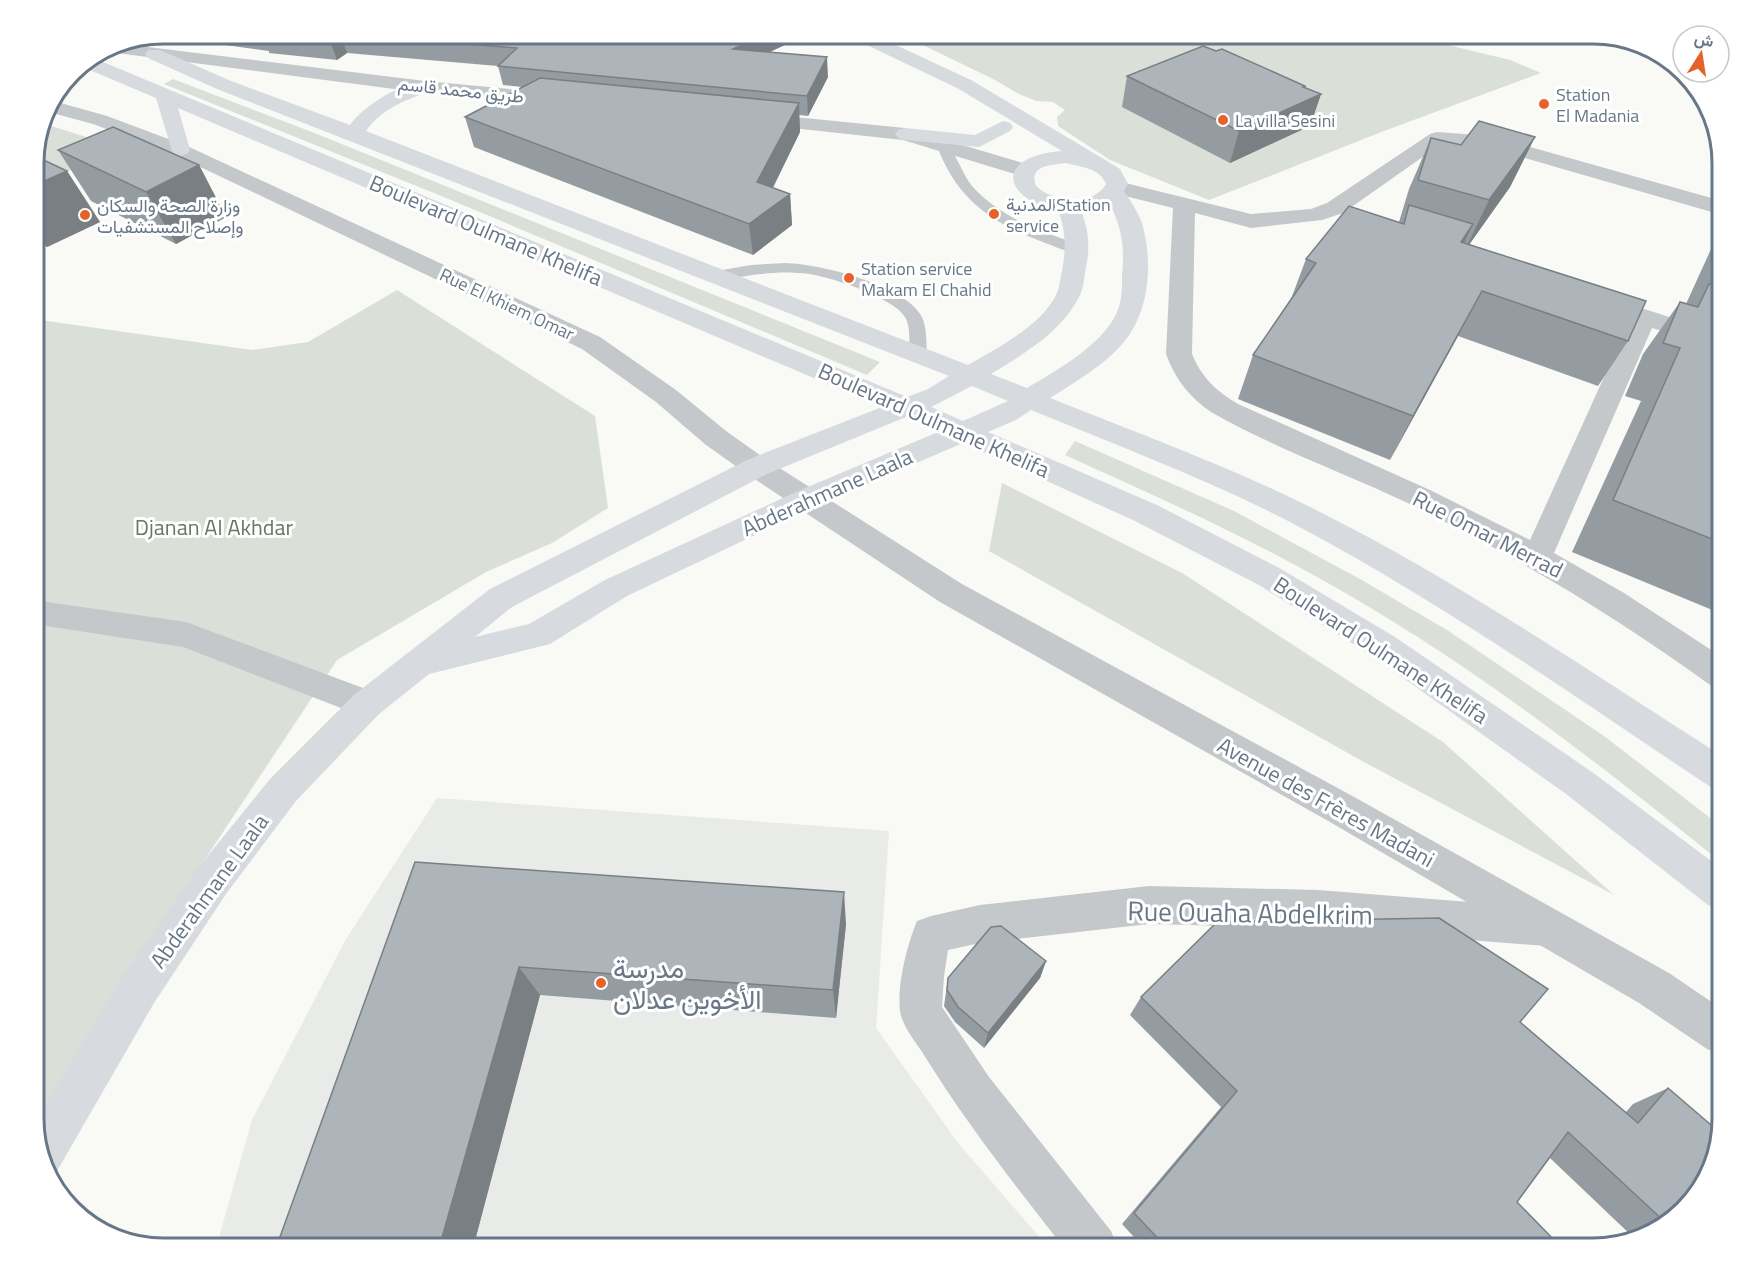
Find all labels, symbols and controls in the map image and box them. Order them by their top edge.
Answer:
north arrow [1671,24,1731,84]
text: ش [1692,26,1716,53]
street label: طريق محمد قاسم [397,70,525,110]
place label: Station El Madania [1556,81,1639,129]
marker: Station El Madania [1537,97,1551,111]
place label: La villa Sesini [1235,107,1335,134]
marker: La villa Sesini [1216,113,1230,127]
street label: Boulevard Oulmane Khelifa [364,165,608,295]
place label: المدنيةStation service [1006,191,1111,239]
place label: وزارة الصحة والسكان وإصلاح المستشفيات [97,192,244,240]
marker: المدنيةStation service [987,207,1001,221]
marker: وزارة الصحة والسكان وإصلاح المستشفيات [78,208,92,222]
place label: Station service Makam El Chahid [861,255,991,303]
street label: Rue El Khiem Omar [435,261,579,347]
marker: Station service Makam El Chahid [842,271,856,285]
street label: Boulevard Oulmane Khelifa [813,354,1055,486]
street label: Abderahmane Laala [736,439,918,545]
street label: Rue Omar Merrad [1407,481,1569,587]
park label: Djanan Al Akhdar [135,510,294,544]
street label: Boulevard Oulmane Khelifa [1267,568,1495,732]
street label: Avenue des Frères Madani [1211,728,1441,876]
street label: Abderahmane Laala [141,807,277,975]
street label: Rue Ouaha Abdelkrim [1127,889,1373,935]
place label: مدرسة الأخوين عدلان [613,947,762,1019]
marker: مدرسة الأخوين عدلان [594,976,608,990]

